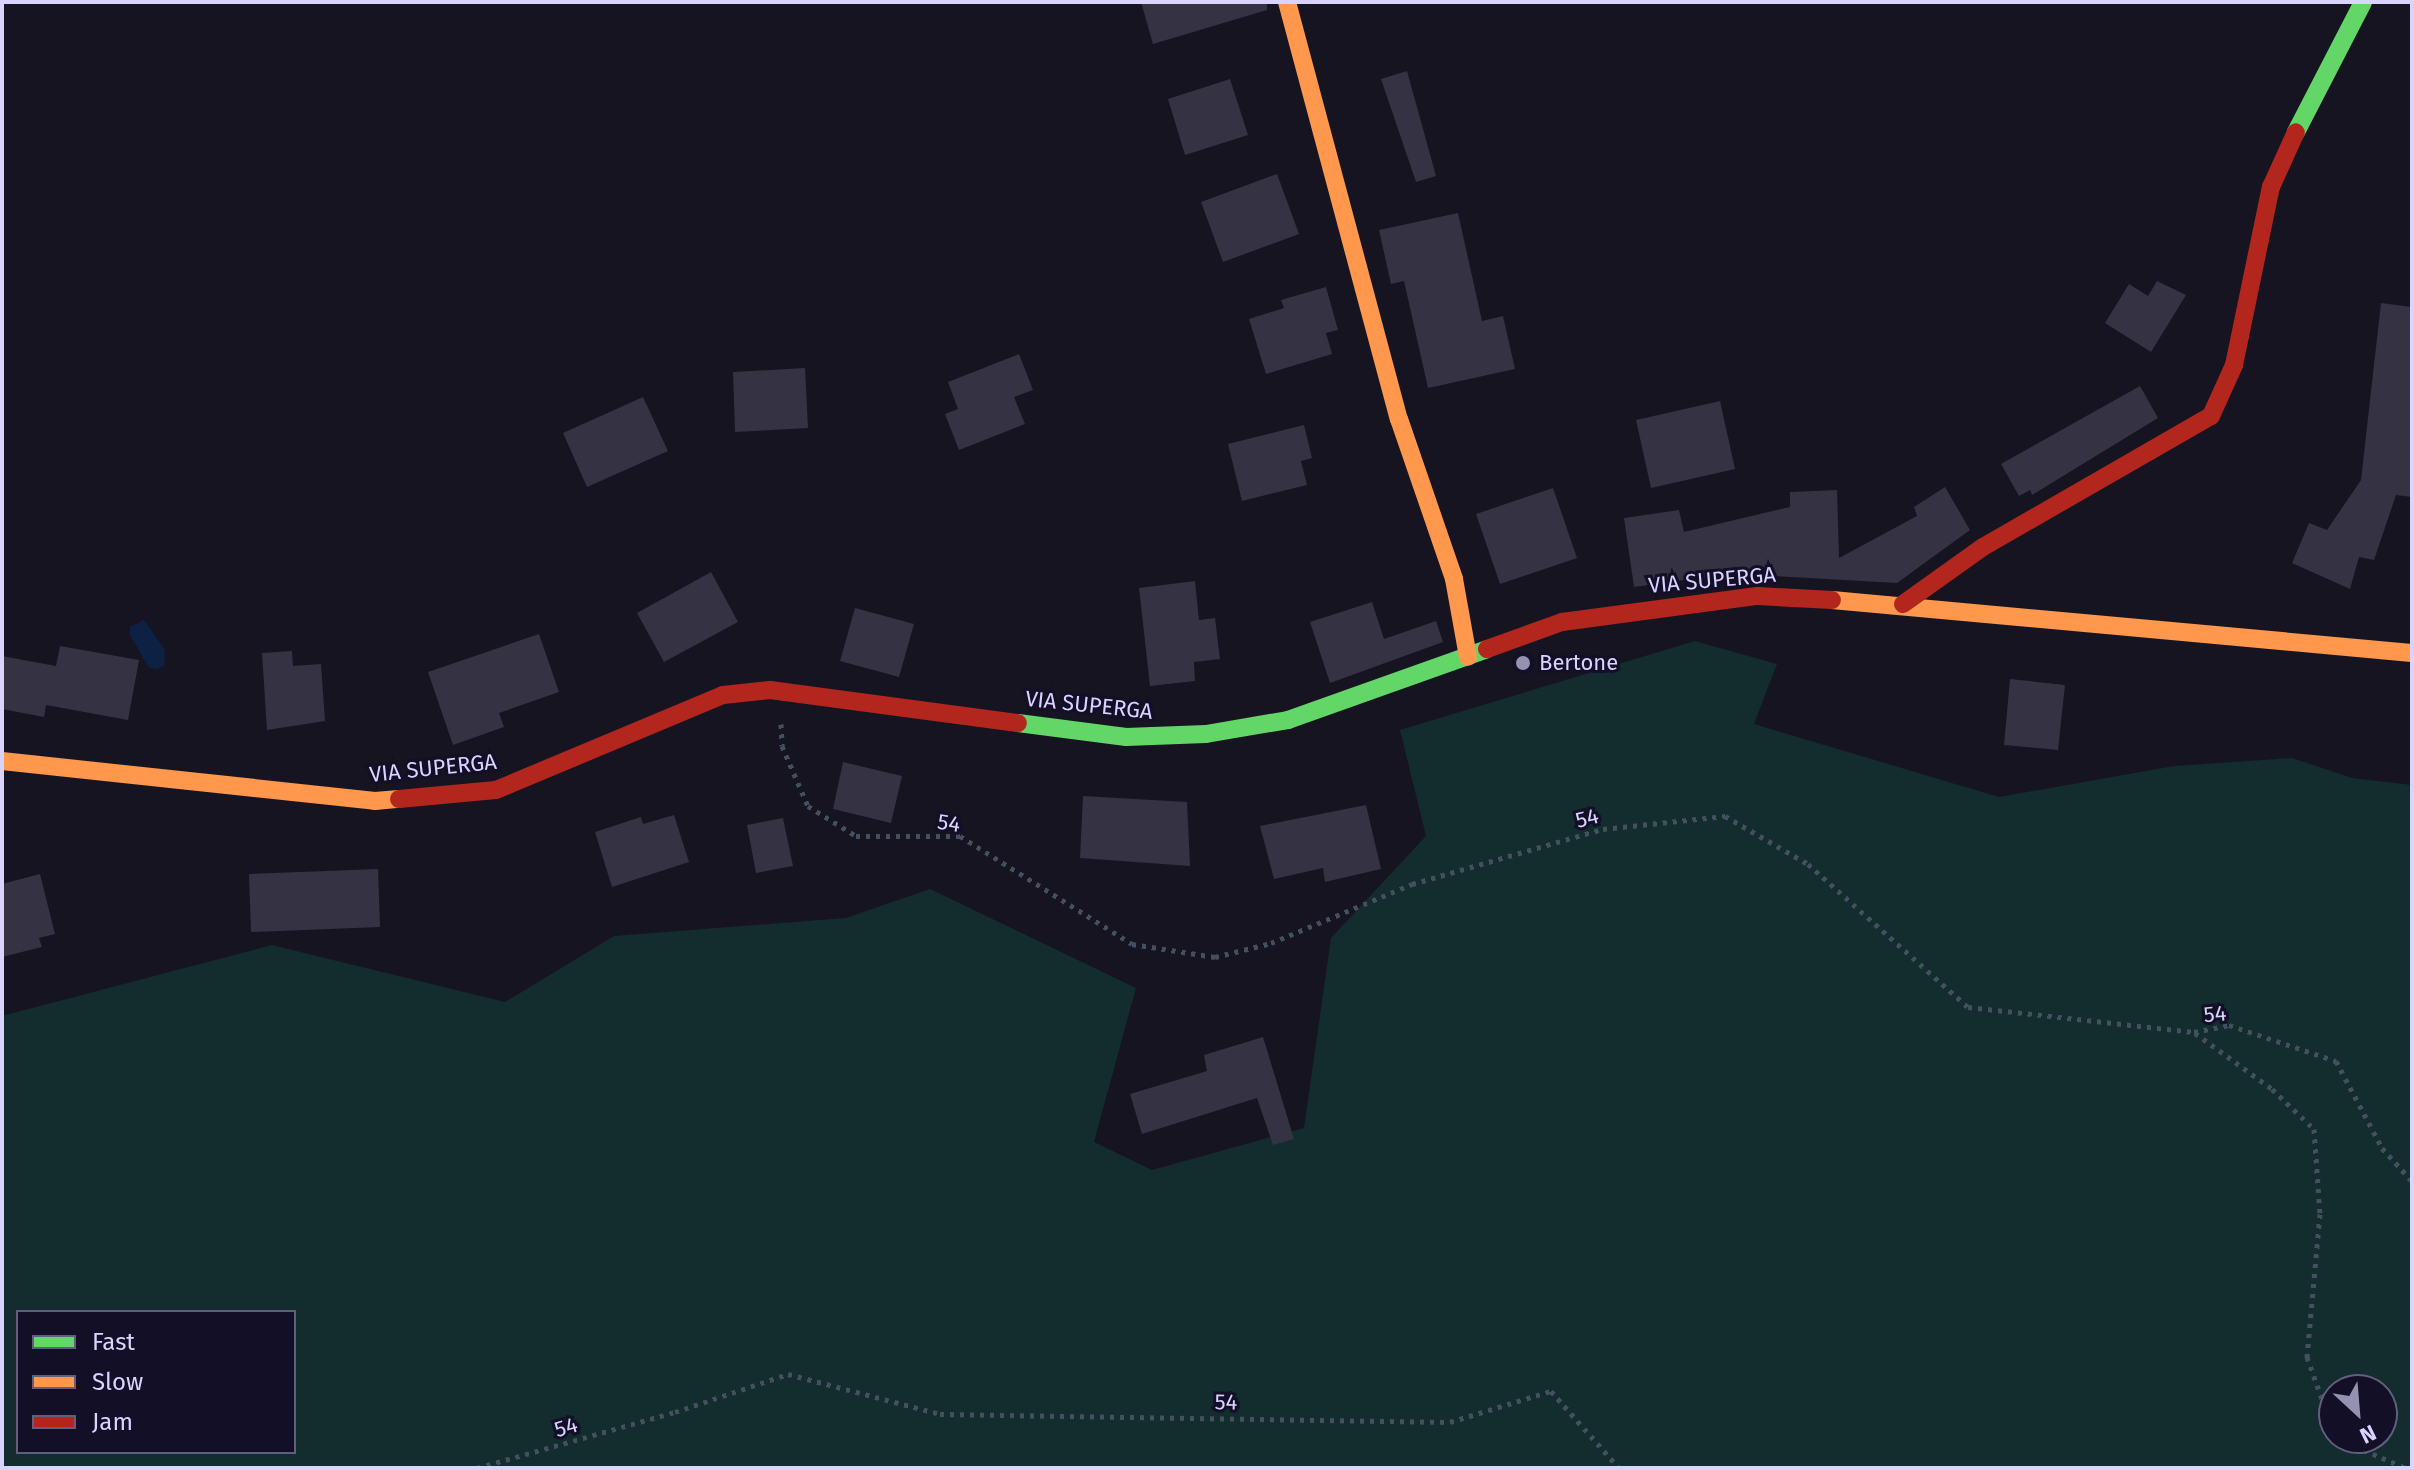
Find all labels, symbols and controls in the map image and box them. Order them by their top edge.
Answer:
street label: VIA SUPERGA [1647,561,1777,599]
place label: Bertone [1539,650,1618,676]
marker: Bertone [1514,654,1532,672]
street label: VIA SUPERGA [1024,685,1154,725]
street label: VIA SUPERGA [368,748,498,788]
street label: 54 [1573,802,1601,834]
street label: 54 [936,808,962,838]
street label: 54 [2203,1000,2227,1028]
legend [16,1310,296,1454]
text: Fast [92,1328,135,1356]
text: Slow [92,1368,143,1396]
north arrow [2318,1374,2398,1454]
street label: 54 [1214,1389,1238,1415]
text: Jam [92,1408,133,1436]
street label: 54 [551,1411,581,1443]
text: N [2355,1419,2380,1450]

